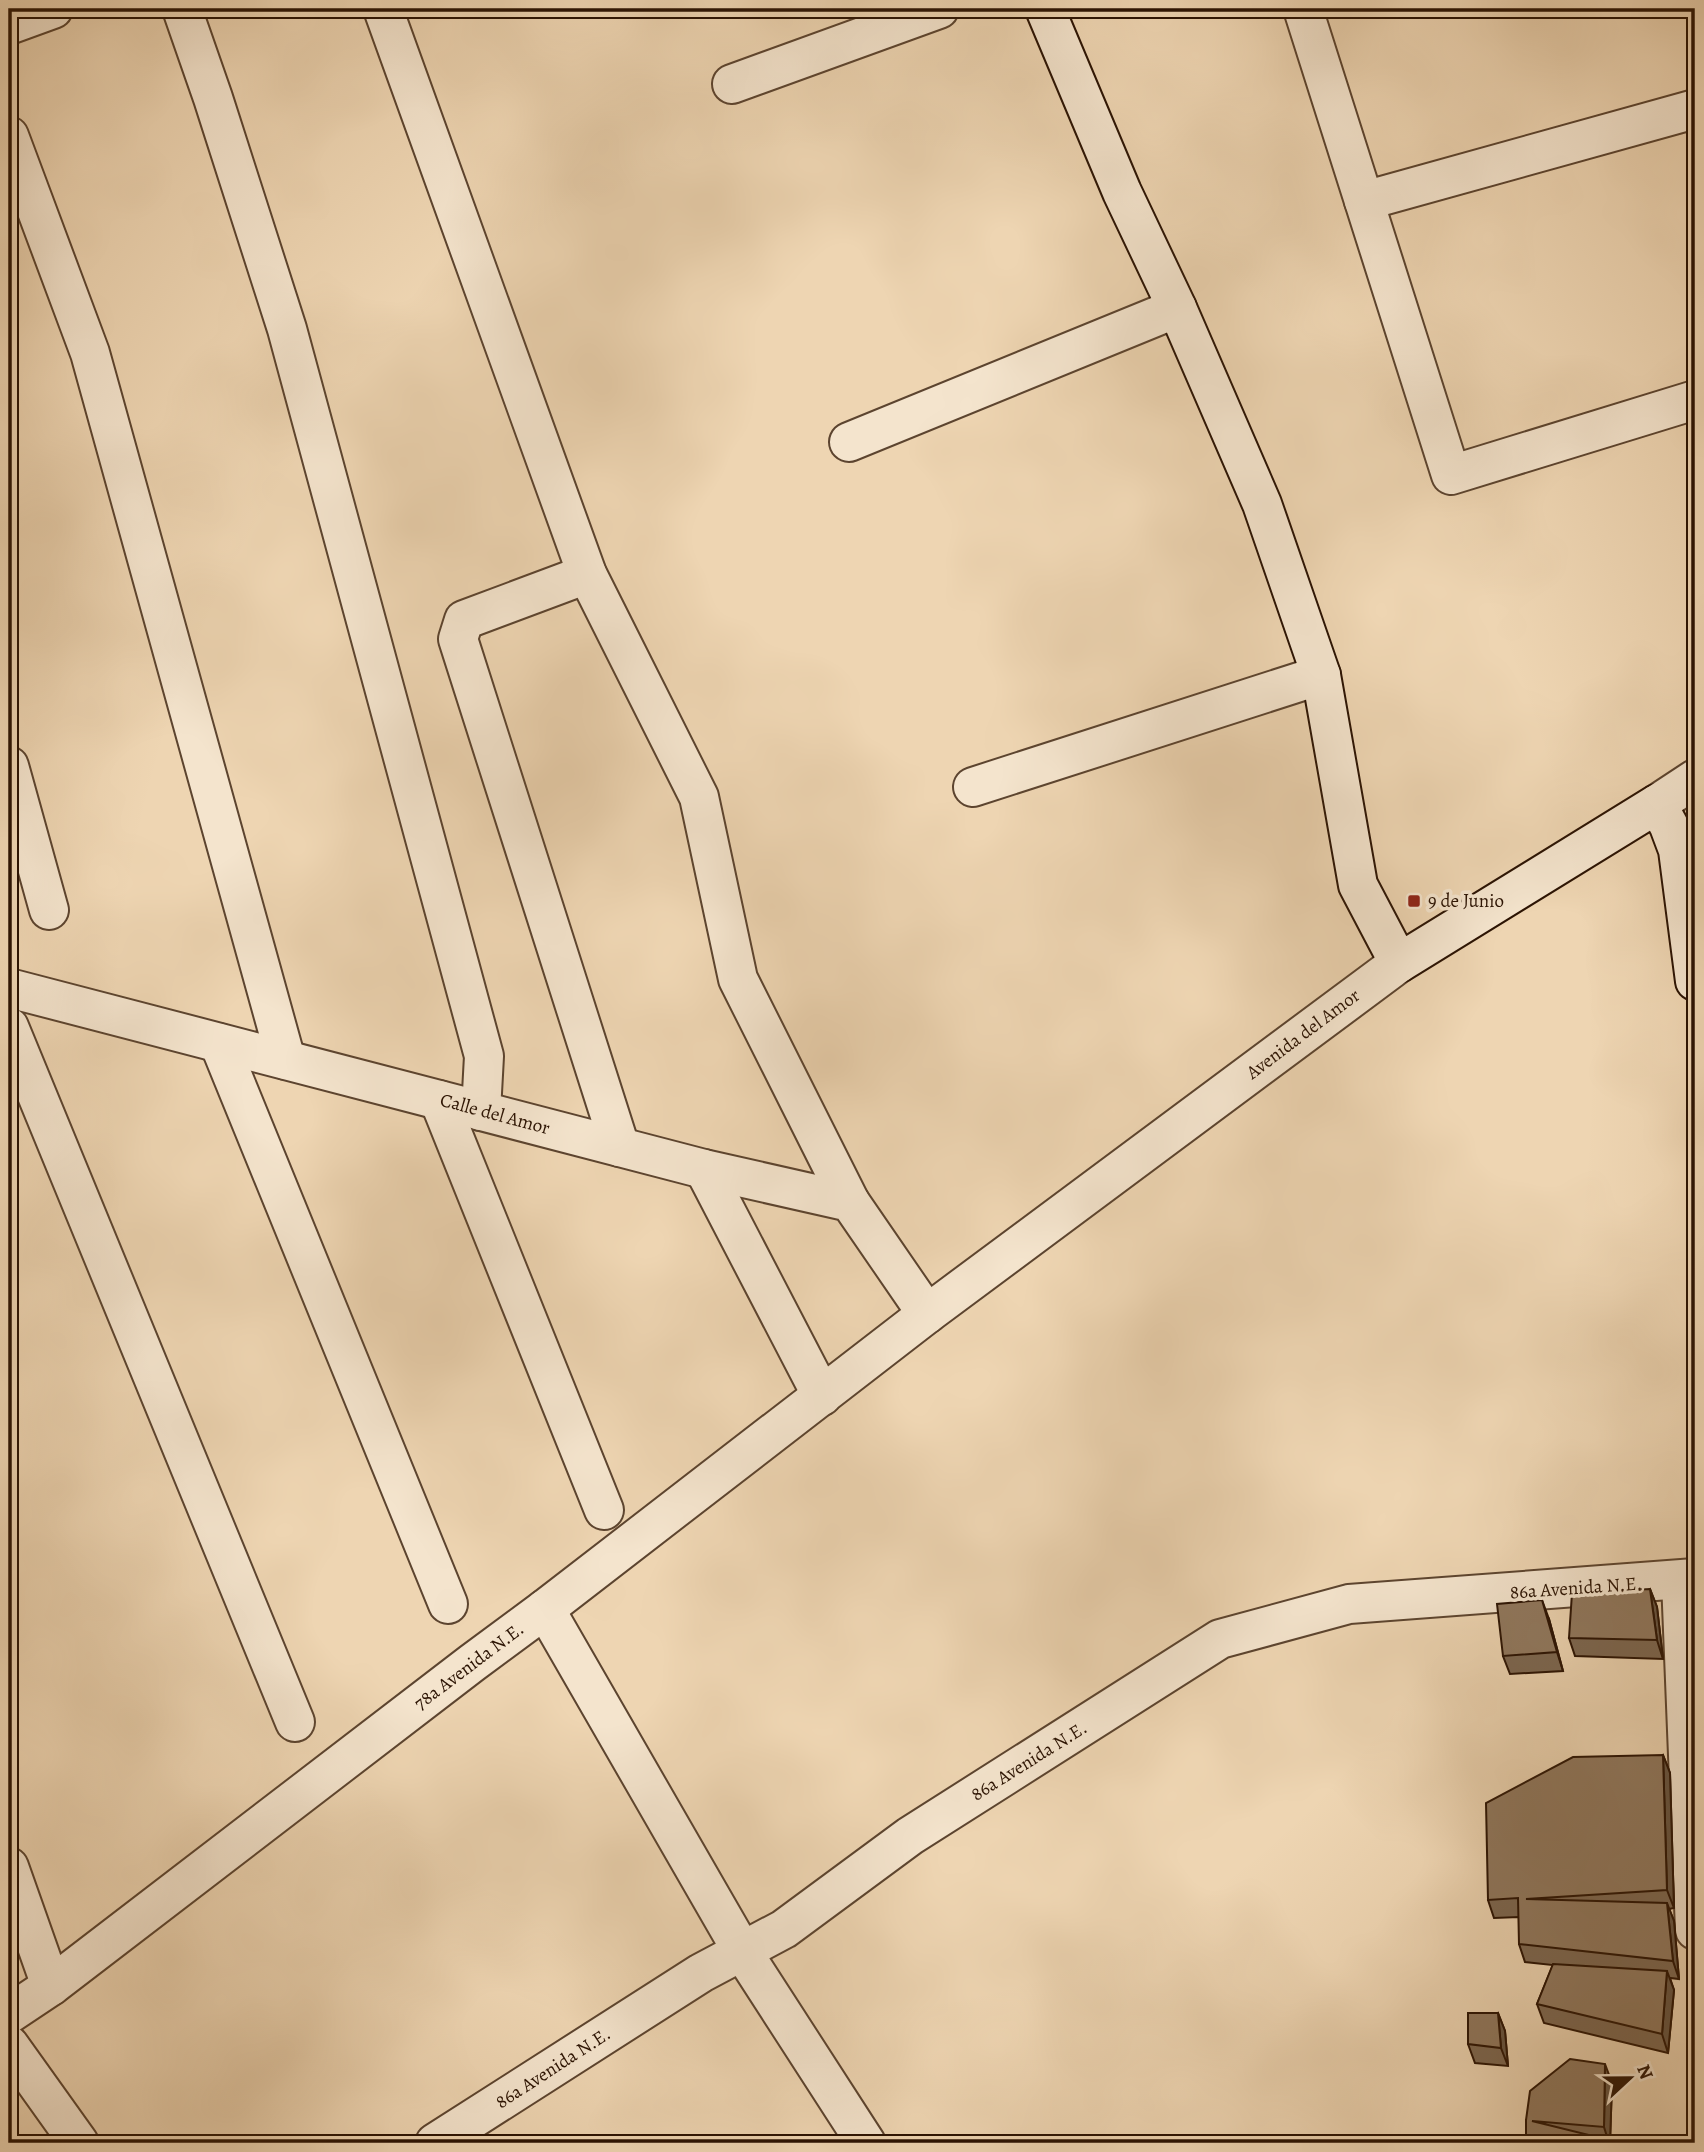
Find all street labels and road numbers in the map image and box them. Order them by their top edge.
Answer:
street label: Avenida del Amor [1240,983,1365,1086]
street label: Calle del Amor [437,1087,553,1141]
street label: 86a Avenida N.E. [1509,1570,1643,1606]
street label: 78a Avenida N.E. [409,1616,529,1716]
street label: 86a Avenida N.E. [966,1715,1092,1807]
street label: 86a Avenida N.E. [490,2021,616,2115]

